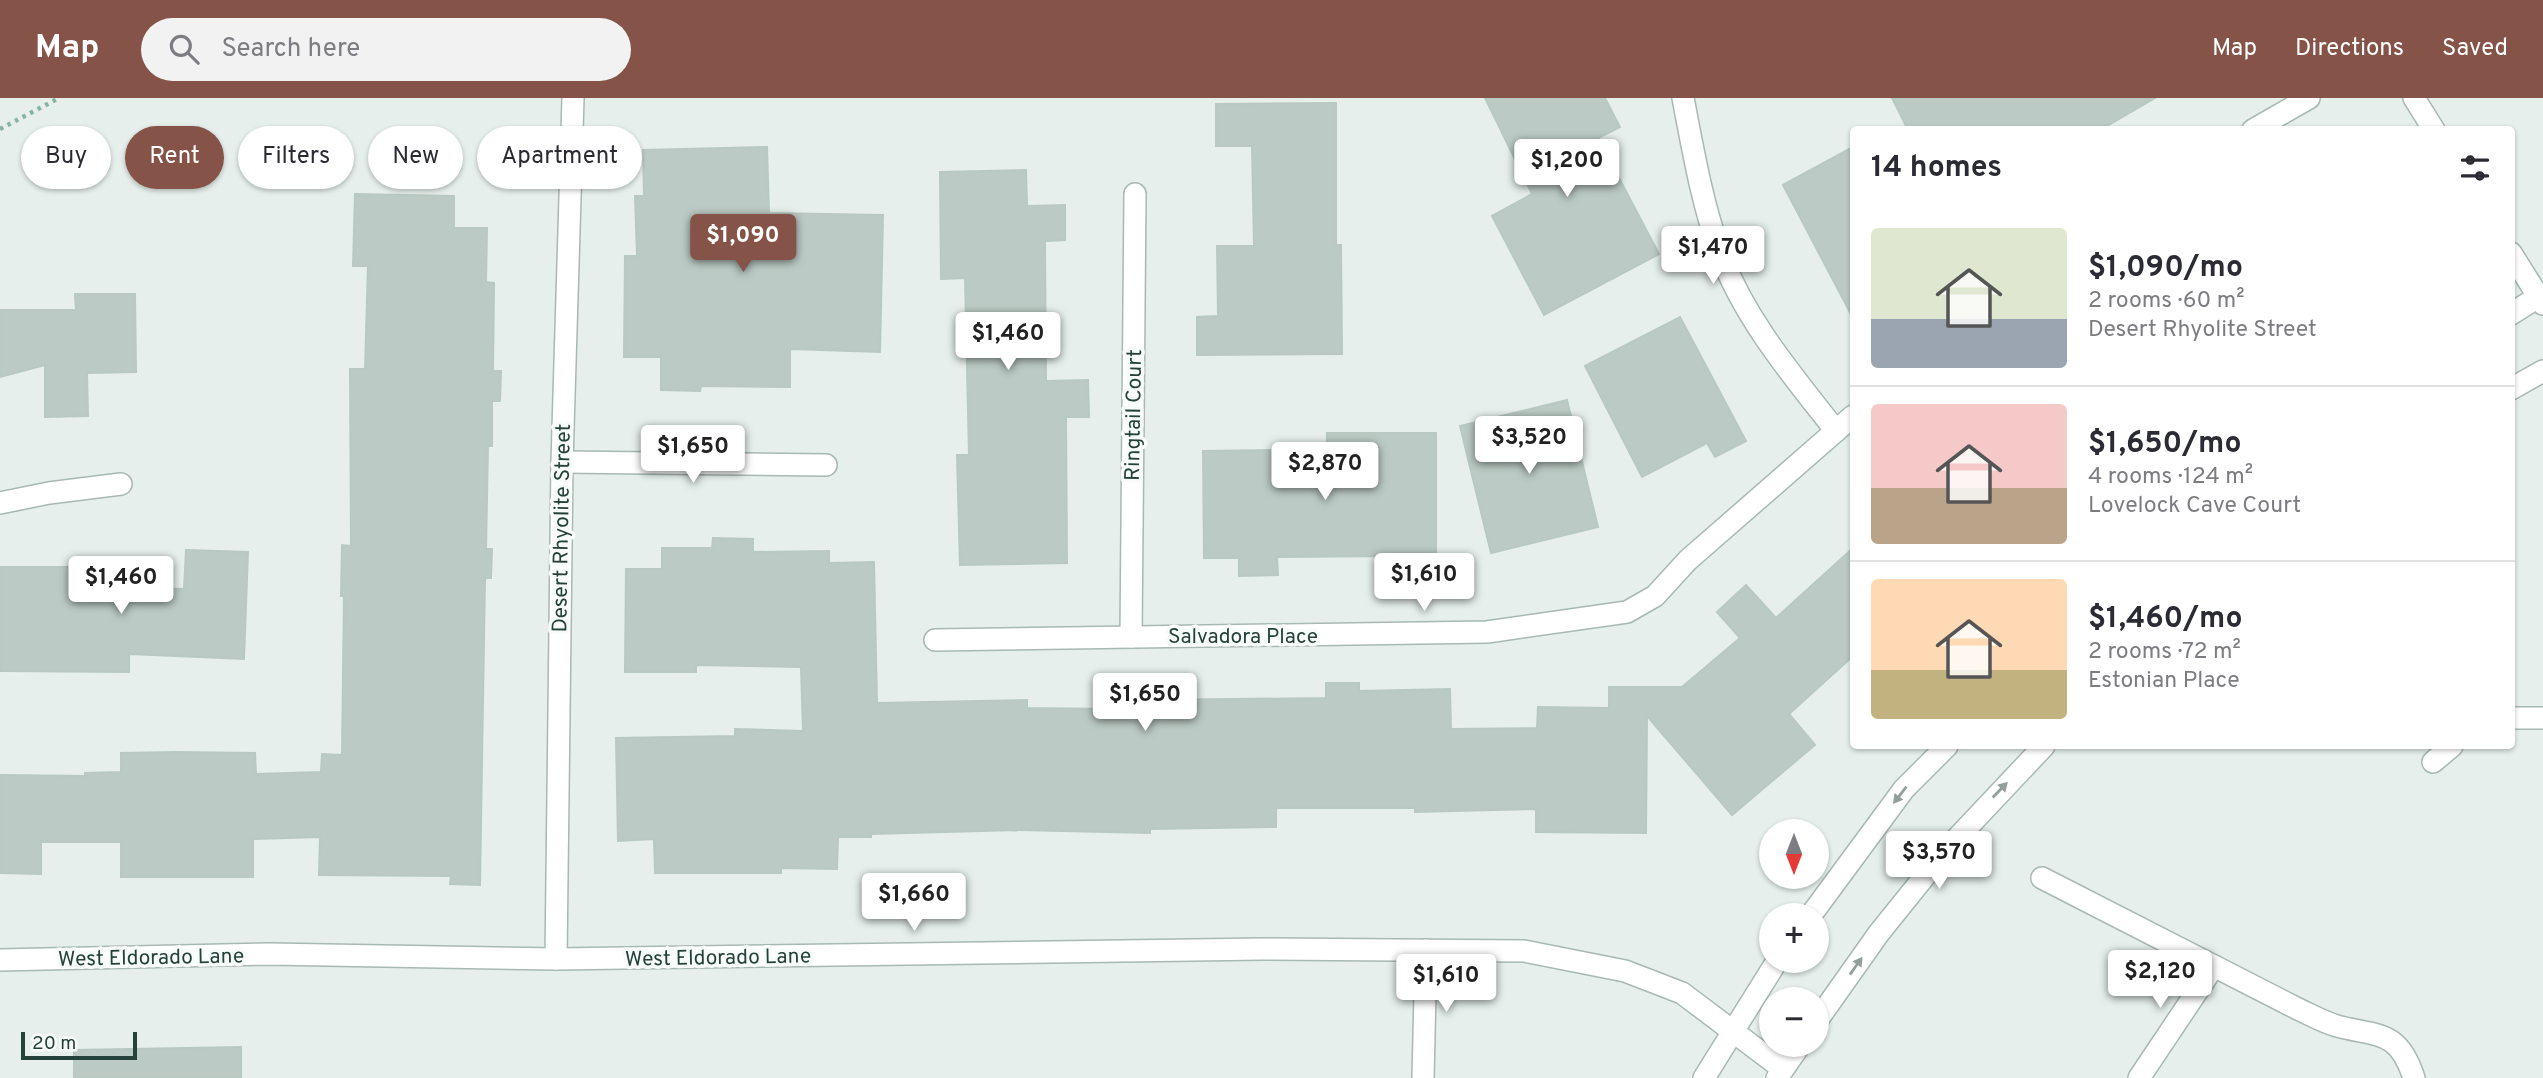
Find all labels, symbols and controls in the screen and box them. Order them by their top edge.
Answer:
search box [141,18,631,81]
text: Map [35,28,99,70]
icon: search [165,30,203,68]
text: Search here [221,33,360,66]
text: Map [2212,34,2257,64]
text: Directions [2295,34,2404,64]
text: Saved [2442,34,2508,64]
chip: Buy [21,126,111,189]
chip: Rent [125,126,224,189]
chip: Filters [238,126,354,189]
chip: New [368,126,463,189]
chip: Apartment [477,126,642,189]
pin: $1,200 [1510,140,1624,199]
text: $1,200 [1530,147,1604,176]
icon: filters [2456,149,2494,187]
text: 14 homes [1871,150,2002,187]
pin: $1,090 [686,214,800,274]
text: $1,090 [706,222,780,251]
pin: $1,470 [1656,226,1770,286]
text: $1,470 [1677,234,1749,263]
text: $1,090/mo [2088,250,2243,287]
icon: home [1927,256,2011,340]
text: 2 rooms · 60 m² [2088,287,2245,316]
pin: $1,460 [951,313,1065,372]
text: Desert Rhyolite Street [2088,316,2317,345]
text: $1,460 [971,320,1045,349]
street label: Ringtail Court [1120,349,1149,481]
pin: $3,520 [1472,416,1586,476]
street label: Desert Rhyolite Street [547,423,578,633]
text: $3,520 [1491,424,1567,453]
pin: $1,650 [636,426,750,485]
text: $1,650/mo [2088,426,2241,463]
icon: home [1927,432,2011,516]
text: $1,650 [657,433,729,462]
pin: $2,870 [1268,442,1382,502]
text: $2,870 [1287,450,1363,479]
text: 4 rooms · 124 m² [2088,463,2253,492]
text: Lovelock Cave Court [2088,492,2301,521]
pin: $1,610 [1367,554,1481,613]
pin: $1,460 [64,556,178,616]
text: $1,610 [1390,561,1458,590]
text: $1,460 [84,564,158,593]
text: $1,460/mo [2088,601,2242,638]
icon: home [1927,607,2011,691]
street label: Salvadora Place [1168,624,1318,651]
text: 2 rooms · 72 m² [2088,638,2241,667]
text: Estonian Place [2088,667,2240,696]
pin: $1,650 [1088,674,1202,733]
text: $1,650 [1109,681,1181,710]
one-way arrow [1992,782,2009,799]
one-way arrow [1894,786,1908,804]
north arrow [1759,819,1829,889]
map controls [1759,819,1829,1057]
pin: $3,570 [1882,832,1996,891]
text: $3,570 [1902,839,1976,868]
pin: $1,660 [857,874,971,933]
text: $1,660 [878,881,950,910]
button: + [1759,903,1829,973]
street label: West Eldorado Lane [58,943,244,974]
street label: West Eldorado Lane [625,943,811,974]
pin: $2,120 [2103,950,2217,1010]
pin: $1,610 [1389,954,1503,1014]
one-way arrow [1849,957,1863,975]
text: $2,120 [2124,958,2196,987]
text: $1,610 [1412,962,1480,991]
button: − [1759,987,1829,1057]
scale bar [21,1029,136,1061]
text: 20 m [32,1032,76,1056]

